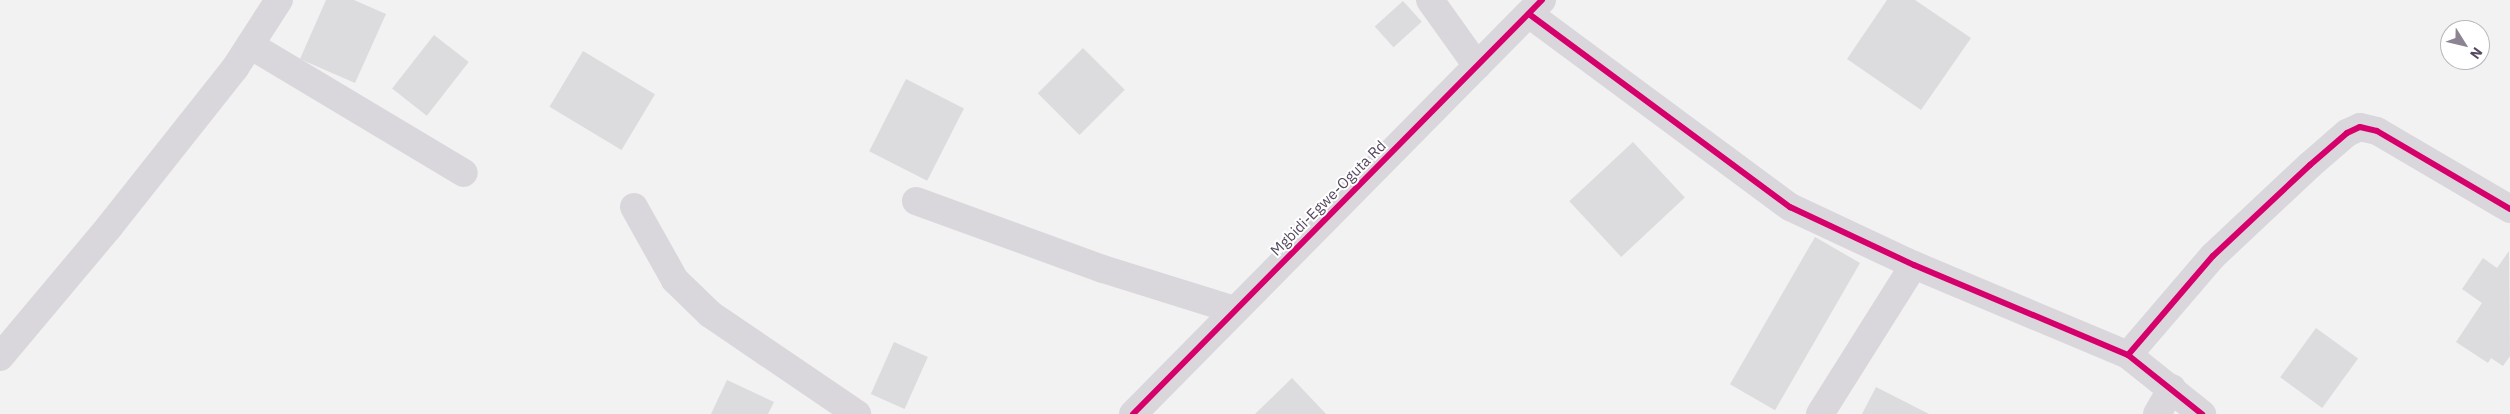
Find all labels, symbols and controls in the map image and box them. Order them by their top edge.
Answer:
north arrow [2440,20,2490,70]
text: N [2466,44,2487,63]
street label: Mgbidi-Egwe-Oguta Rd [1267,137,1389,259]

